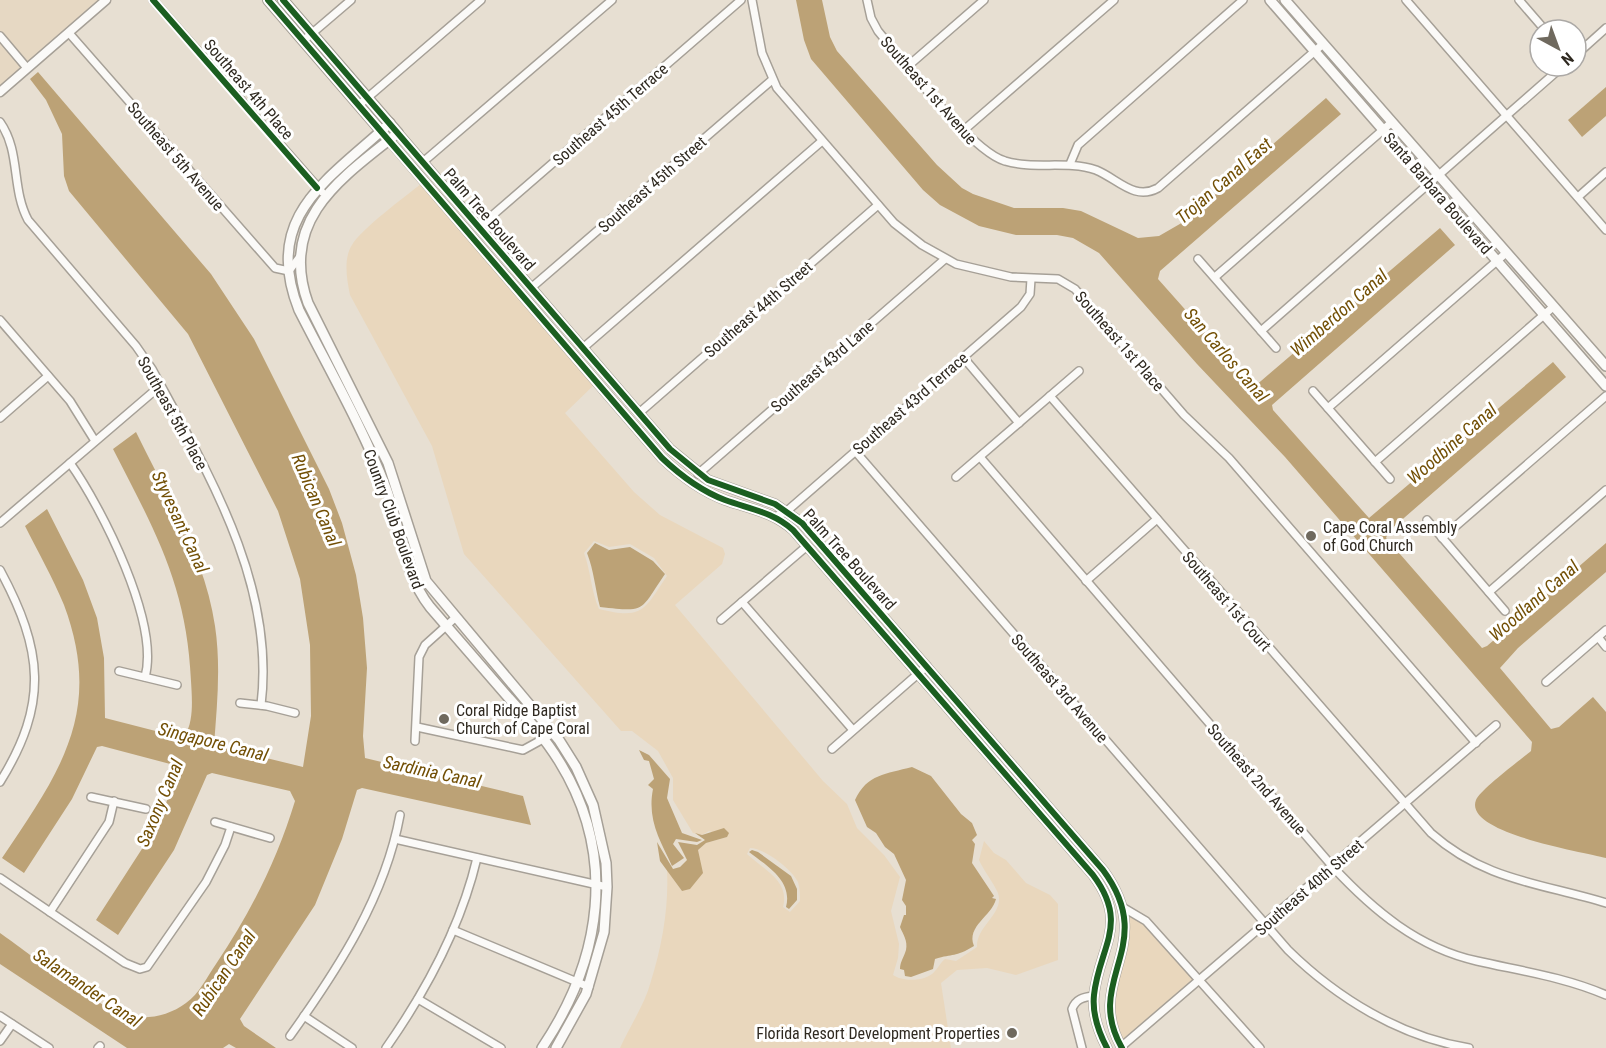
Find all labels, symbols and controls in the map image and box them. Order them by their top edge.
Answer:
north arrow [1528,18,1588,78]
street label: Southeast 1st Avenue [876,32,981,148]
street label: Southeast 4th Place [200,35,297,143]
text: N [1558,49,1577,69]
street label: Southeast 45th Terrace [549,59,672,169]
street label: Southeast 5th Avenue [123,98,228,214]
street label: Santa Barbara Boulevard [1380,129,1496,258]
street label: Southeast 45th Street [594,132,710,236]
water label: Trojan Canal East [1171,133,1277,228]
street label: Palm Tree Boulevard [440,164,539,274]
street label: Southeast 44th Street [700,257,816,361]
water label: Wimberdon Canal [1286,264,1392,360]
street label: Southeast 1st Place [1071,288,1168,395]
water label: San Carlos Canal [1180,303,1273,407]
street label: Southeast 43rd Lane [767,317,878,416]
street label: Southeast 43rd Terrace [849,348,972,459]
street label: Southeast 5th Place [134,353,212,473]
water label: Woodbine Canal [1403,398,1501,488]
street label: Country Club Boulevard [359,447,428,592]
water label: Rubican Canal [288,450,346,550]
water label: Styvesant Canal [148,467,214,577]
street label: Palm Tree Boulevard [799,505,900,614]
place label: Cape Coral Assembly of God Church [1323,518,1457,555]
marker: Cape Coral Assembly of God Church [1304,529,1318,543]
street label: Southeast 1st Court [1178,548,1275,655]
water label: Woodland Canal [1485,555,1584,645]
street label: Southeast 3rd Avenue [1007,630,1112,747]
place label: Coral Ridge Baptist Church of Cape Coral [456,701,590,738]
marker: Coral Ridge Baptist Church of Cape Coral [437,712,451,726]
water label: Singapore Canal [156,718,271,766]
street label: Southeast 2nd Avenue [1203,720,1310,839]
water label: Sardinia Canal [381,751,484,792]
water label: Saxony Canal [132,755,188,850]
street label: Southeast 40th Street [1251,835,1367,939]
water label: Rubican Canal [187,925,260,1019]
water label: Salamander Canal [30,944,146,1032]
place label: Florida Resort Development Properties [756,1024,1000,1043]
marker: Florida Resort Development Properties [1005,1026,1019,1040]

